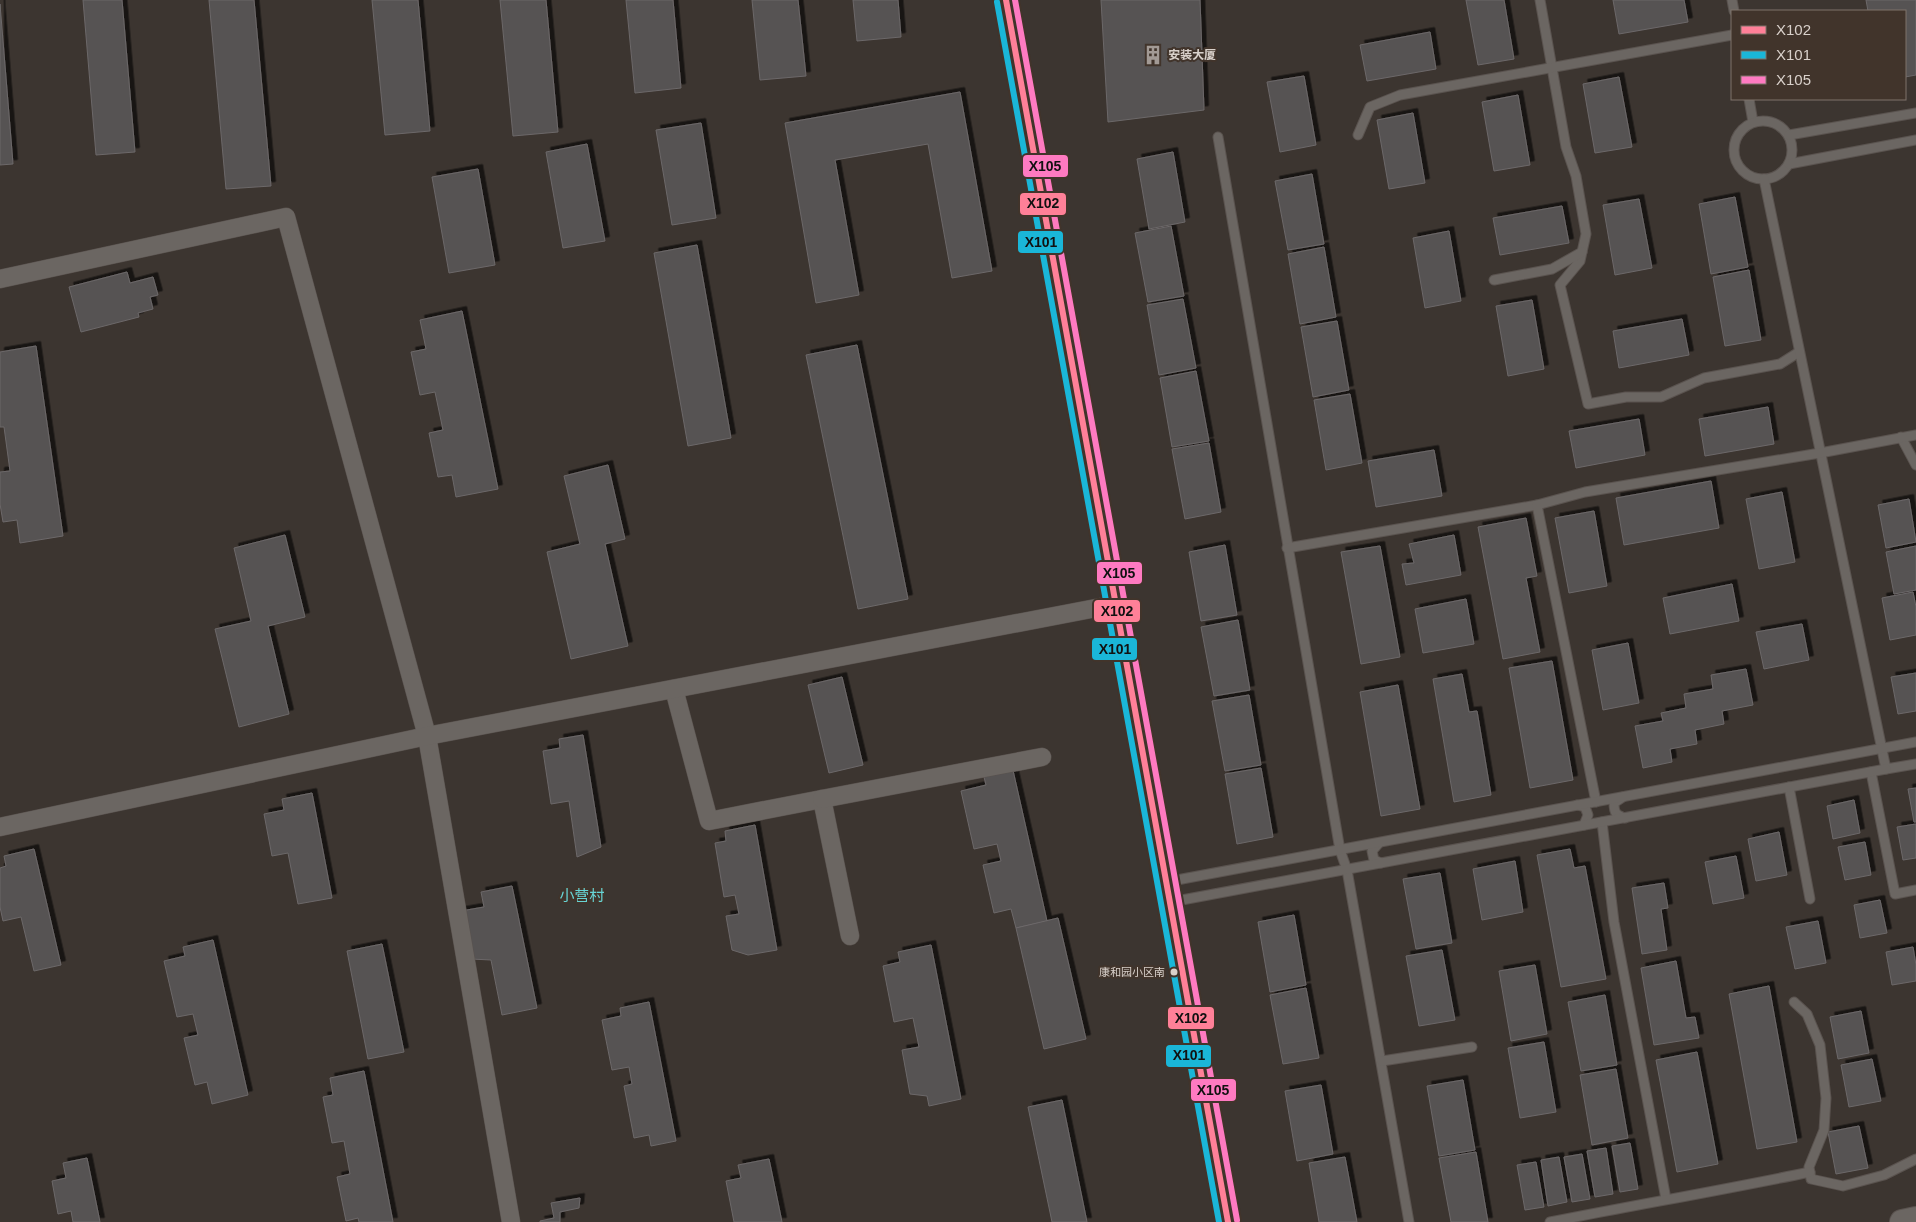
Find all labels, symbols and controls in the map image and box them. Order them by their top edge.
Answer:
legend [1731,10,1906,100]
text: X102 [1776,21,1811,38]
building icon: 安装大厦 [1142,44,1164,66]
text: X101 [1776,46,1811,63]
place label: 安装大厦 [1168,48,1216,62]
text: X105 [1776,71,1811,88]
line badge: X105 [1022,154,1069,178]
text: X105 [1029,158,1062,174]
line badge: X102 [1019,192,1067,216]
text: X102 [1027,195,1060,211]
line badge: X101 [1017,230,1064,254]
text: X101 [1025,234,1058,250]
line badge: X105 [1096,561,1143,585]
text: X105 [1103,565,1136,581]
line badge: X102 [1093,599,1141,623]
text: X102 [1101,603,1134,619]
line badge: X101 [1091,637,1138,661]
text: X101 [1099,641,1132,657]
district label: 小营村 [559,887,605,904]
place label: 康和园小区南 [1099,966,1165,978]
marker: 康和园小区南 [1169,967,1179,977]
line badge: X102 [1167,1006,1215,1030]
text: X102 [1175,1010,1208,1026]
line badge: X101 [1165,1044,1212,1068]
text: X101 [1173,1047,1206,1063]
line badge: X105 [1190,1078,1237,1102]
text: X105 [1197,1082,1230,1098]

